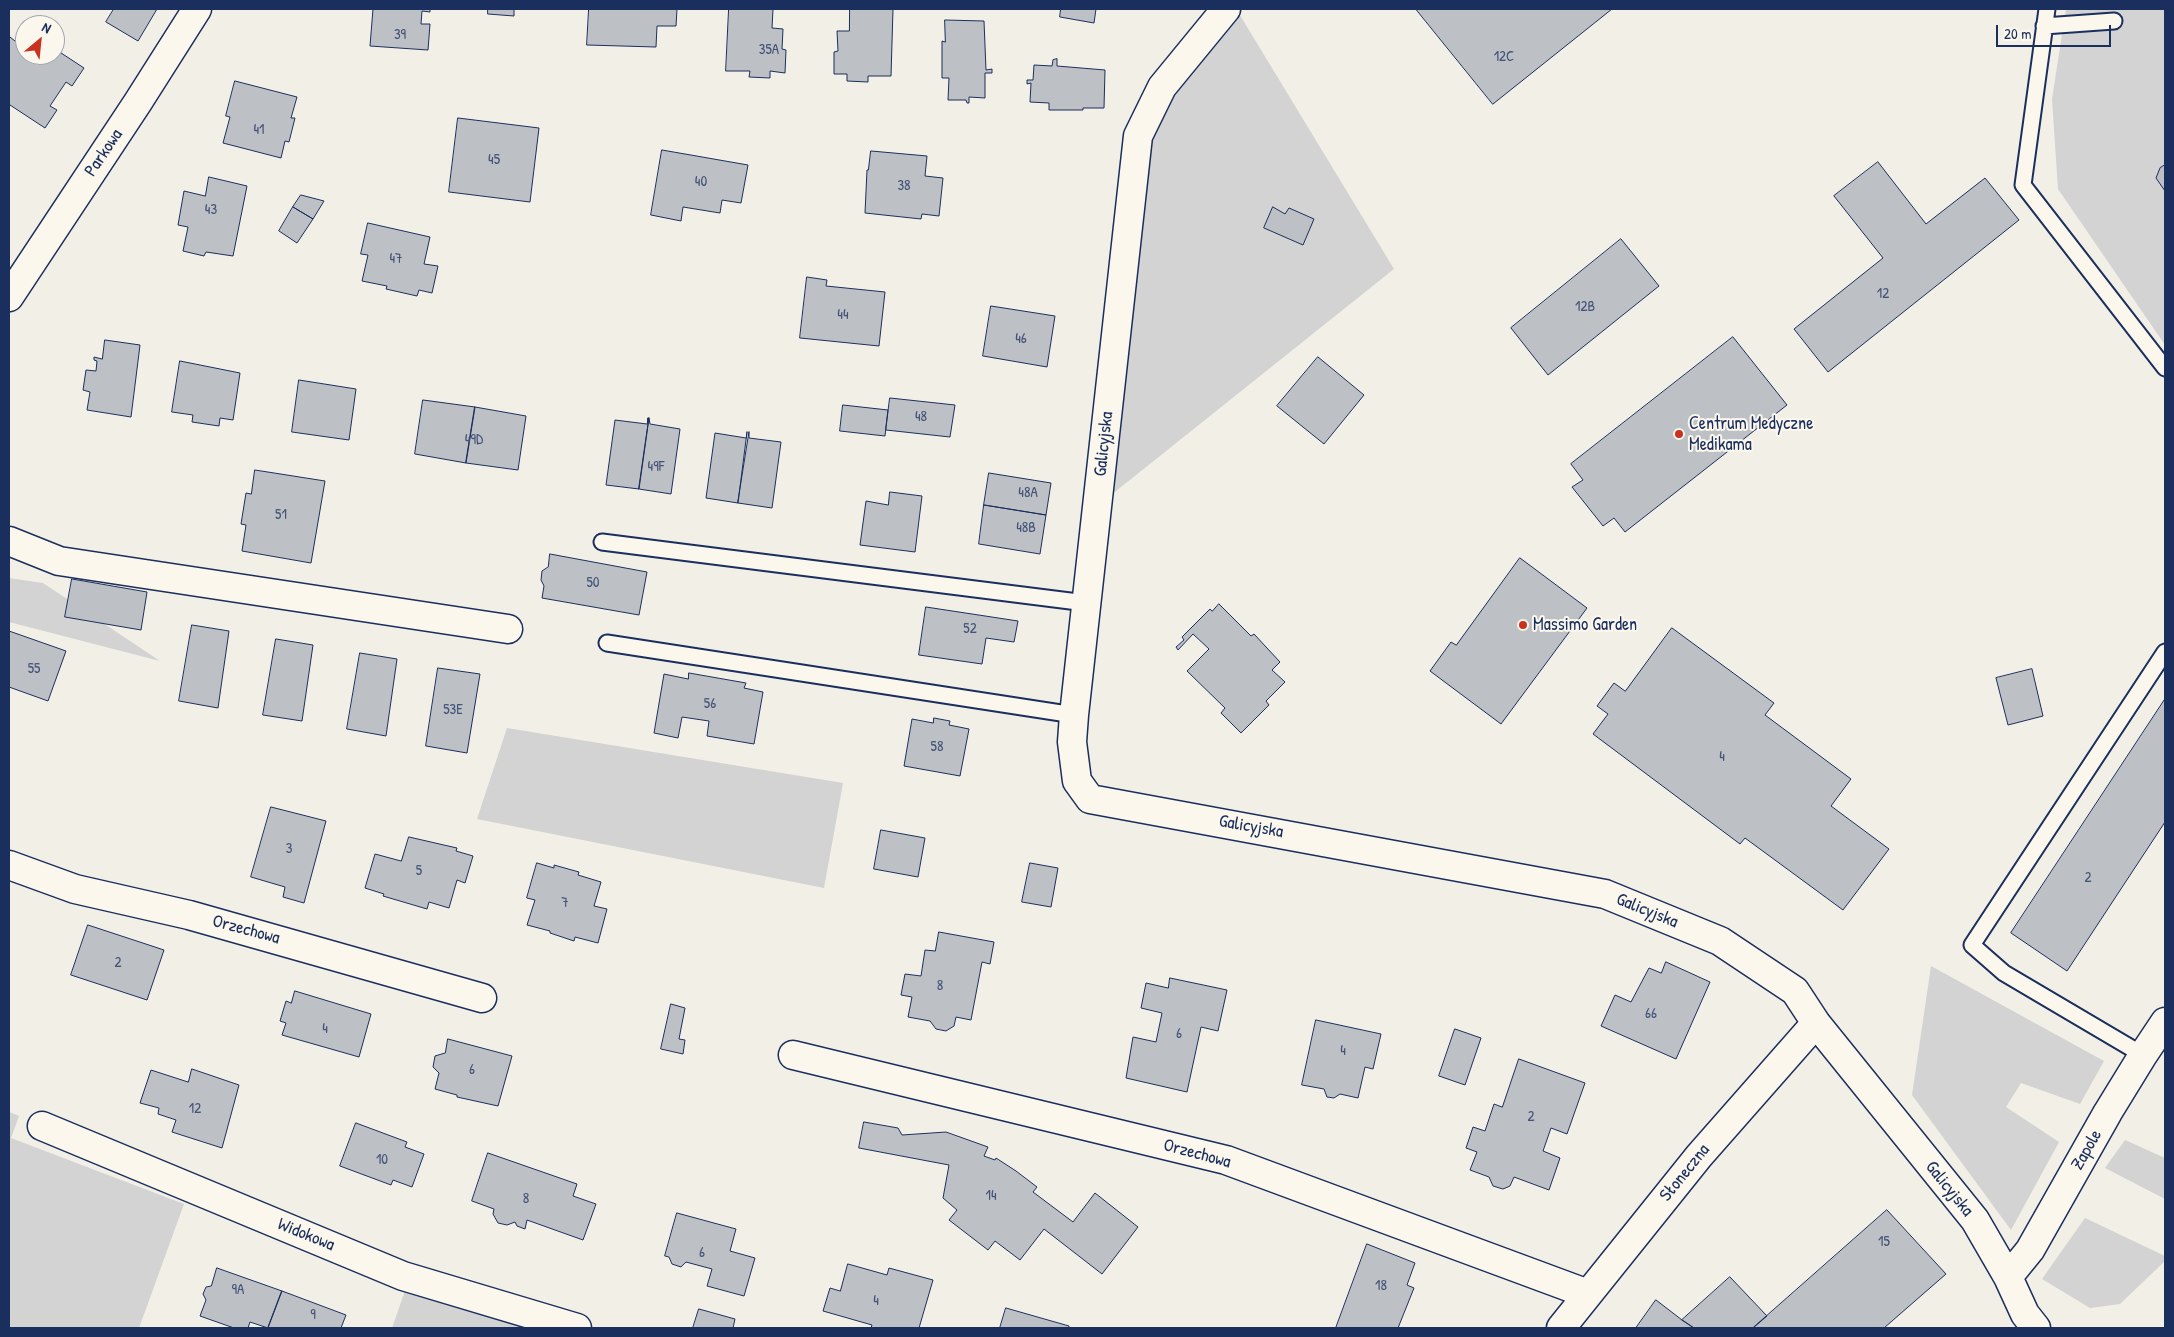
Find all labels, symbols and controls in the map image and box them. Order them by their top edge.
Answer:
north arrow [15,15,65,65]
scale bar [1999,15,2114,47]
text: N [39,17,55,37]
text: 20 m [2004,23,2031,44]
house number: 39 [394,26,406,44]
house number: 35A [759,41,779,59]
house number: 12C [1494,48,1514,66]
house number: 41 [253,121,265,139]
street label: Parkowa [80,125,128,181]
house number: 45 [488,151,500,169]
house number: 40 [695,173,707,191]
house number: 38 [897,177,911,195]
house number: 43 [205,201,217,219]
house number: 47 [389,250,403,268]
house number: 12 [1877,285,1889,303]
house number: 12B [1575,298,1595,316]
house number: 44 [837,306,849,324]
house number: 46 [1015,330,1027,348]
house number: 48 [915,408,927,426]
street label: Galicyjska [1090,411,1118,477]
place label: Centrum Medyczne Medikama [1689,413,1813,456]
marker: Centrum Medyczne Medikama [1673,428,1685,440]
house number: 49D [465,431,483,449]
house number: 49F [648,458,664,476]
house number: 48A [1018,484,1038,502]
house number: 51 [275,506,287,524]
house number: 48B [1016,519,1036,537]
house number: 50 [586,574,600,592]
place label: Massimo Garden [1533,614,1637,636]
marker: Massimo Garden [1517,619,1529,631]
house number: 52 [963,620,977,638]
house number: 55 [28,660,40,678]
house number: 56 [704,695,716,713]
house number: 53E [443,701,463,719]
house number: 58 [931,738,943,756]
house number: 4 [1719,748,1725,766]
street label: Galicyjska [1217,811,1285,843]
house number: 3 [286,840,292,858]
house number: 5 [416,862,422,880]
house number: 2 [2084,869,2092,887]
street label: Galicyjska [1613,889,1681,933]
house number: 7 [561,894,569,912]
street label: Orzechowa [210,911,282,949]
house number: 2 [114,954,122,972]
house number: 8 [937,977,943,995]
house number: 66 [1645,1005,1657,1023]
house number: 4 [322,1020,328,1038]
house number: 6 [1176,1025,1182,1043]
house number: 4 [1340,1042,1346,1060]
house number: 6 [469,1061,475,1079]
house number: 12 [189,1100,201,1118]
house number: 2 [1527,1108,1535,1126]
street label: Zapole [2067,1126,2107,1174]
street label: Orzechowa [1161,1135,1233,1173]
street label: Słoneczna [1655,1140,1715,1206]
house number: 10 [376,1151,388,1169]
street label: Galicyjska [1920,1157,1978,1221]
house number: 14 [985,1187,997,1205]
house number: 8 [523,1190,529,1208]
street label: Widokowa [274,1214,338,1256]
house number: 15 [1878,1233,1890,1251]
house number: 6 [699,1244,705,1262]
house number: 18 [1375,1277,1387,1295]
house number: 9A [232,1281,244,1299]
house number: 4 [873,1292,879,1310]
house number: 9 [310,1306,316,1324]

